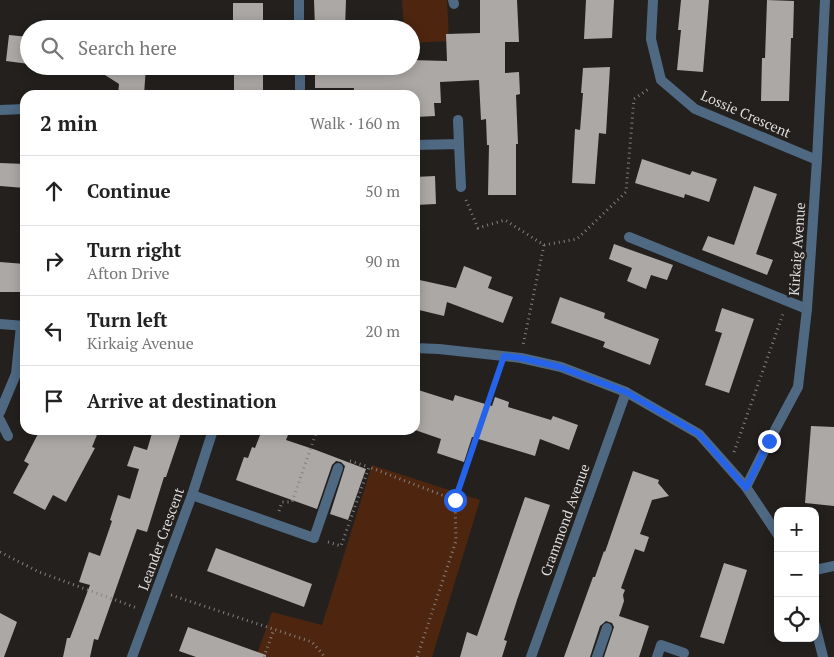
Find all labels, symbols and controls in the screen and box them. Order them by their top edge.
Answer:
search box [20,20,420,75]
icon: search [38,34,66,62]
text: Search here [78,35,177,60]
street label: Lossie Crescent [698,85,795,142]
text: 2 min [40,109,97,137]
text: Walk · 160 m [310,112,400,134]
icon: ahead [40,177,68,205]
text: Continue [87,178,171,203]
text: 50 m [365,180,400,202]
street label: Kirkaig Avenue [784,202,809,296]
text: Turn right [87,237,181,262]
icon: right [40,247,68,275]
text: 90 m [365,250,400,272]
text: Afton Drive [87,262,170,284]
text: Turn left [87,307,168,332]
icon: left [40,317,68,345]
text: 20 m [365,320,400,342]
text: Kirkaig Avenue [87,332,194,354]
icon: arrive [40,387,68,415]
text: Arrive at destination [87,388,276,413]
route end [758,430,781,453]
street label: Crammond Avenue [535,461,594,579]
street label: Leander Crescent [133,484,188,593]
route start [444,489,467,512]
map controls [774,507,819,642]
button: + [774,507,819,552]
button: − [774,552,819,597]
button: locate [774,597,819,642]

